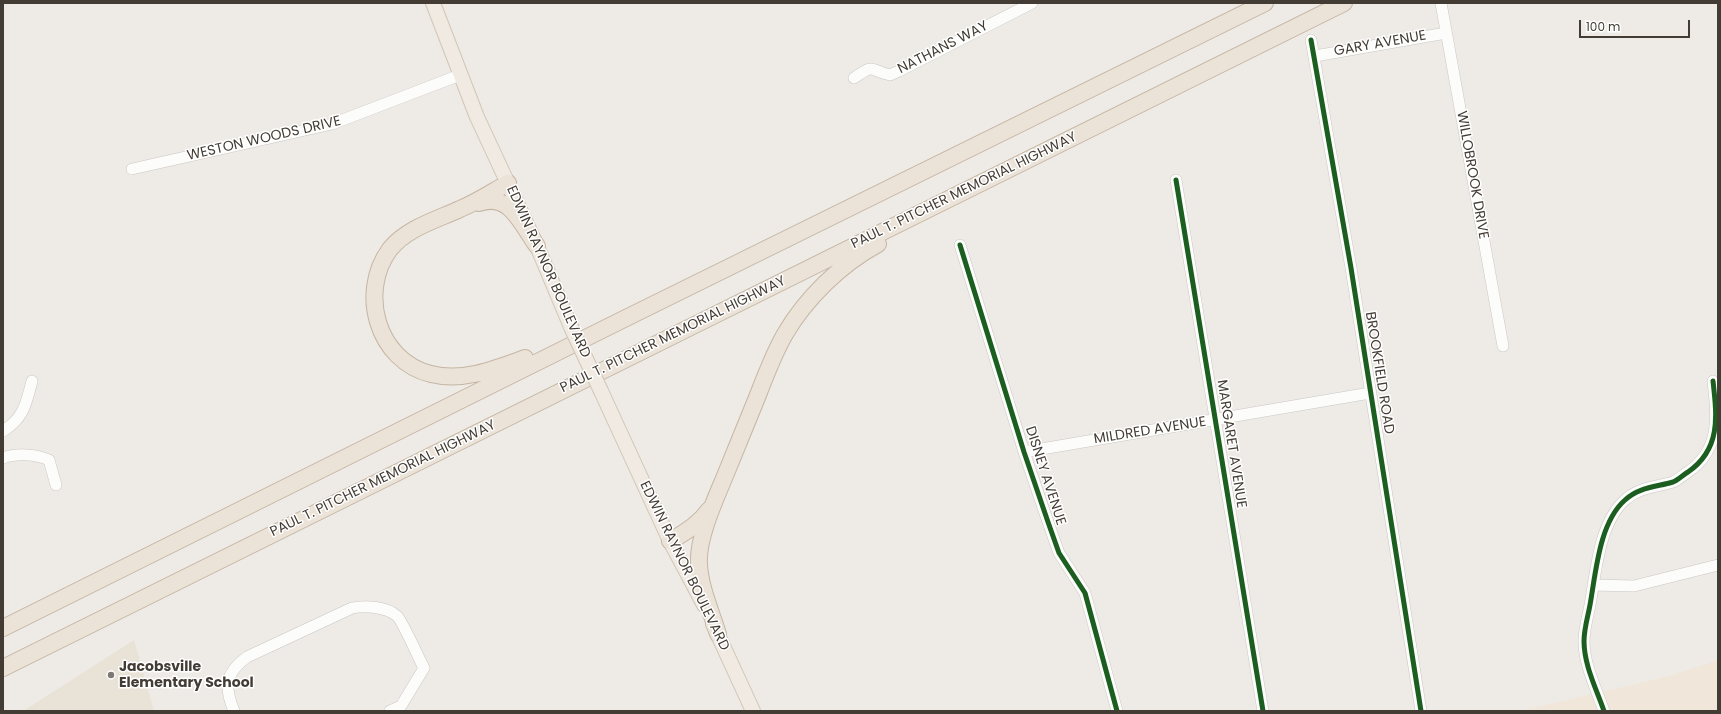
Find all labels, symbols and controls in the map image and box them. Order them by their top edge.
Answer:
scale bar [1581,12,1692,38]
street label: NATHANS WAY [895,18,991,78]
text: 100 m [1586,18,1620,35]
street label: GARY AVENUE [1333,28,1427,60]
street label: WILLOBROOK DRIVE [1452,110,1492,240]
street label: WESTON WOODS DRIVE [186,113,342,165]
street label: PAUL T. PITCHER MEMORIAL HIGHWAY [849,129,1079,253]
street label: EDWIN RAYNOR BOULEVARD [502,183,594,361]
street label: PAUL T. PITCHER MEMORIAL HIGHWAY [558,273,788,397]
street label: BROOKFIELD ROAD [1361,311,1397,435]
street label: MARGARET AVENUE [1213,379,1249,509]
street label: MILDRED AVENUE [1093,414,1207,448]
street label: PAUL T. PITCHER MEMORIAL HIGHWAY [268,417,498,541]
street label: DISNEY AVENUE [1021,424,1069,528]
street label: EDWIN RAYNOR BOULEVARD [636,478,732,654]
place label: Jacobsville Elementary School [119,659,254,692]
marker: Jacobsville Elementary School [106,670,116,680]

